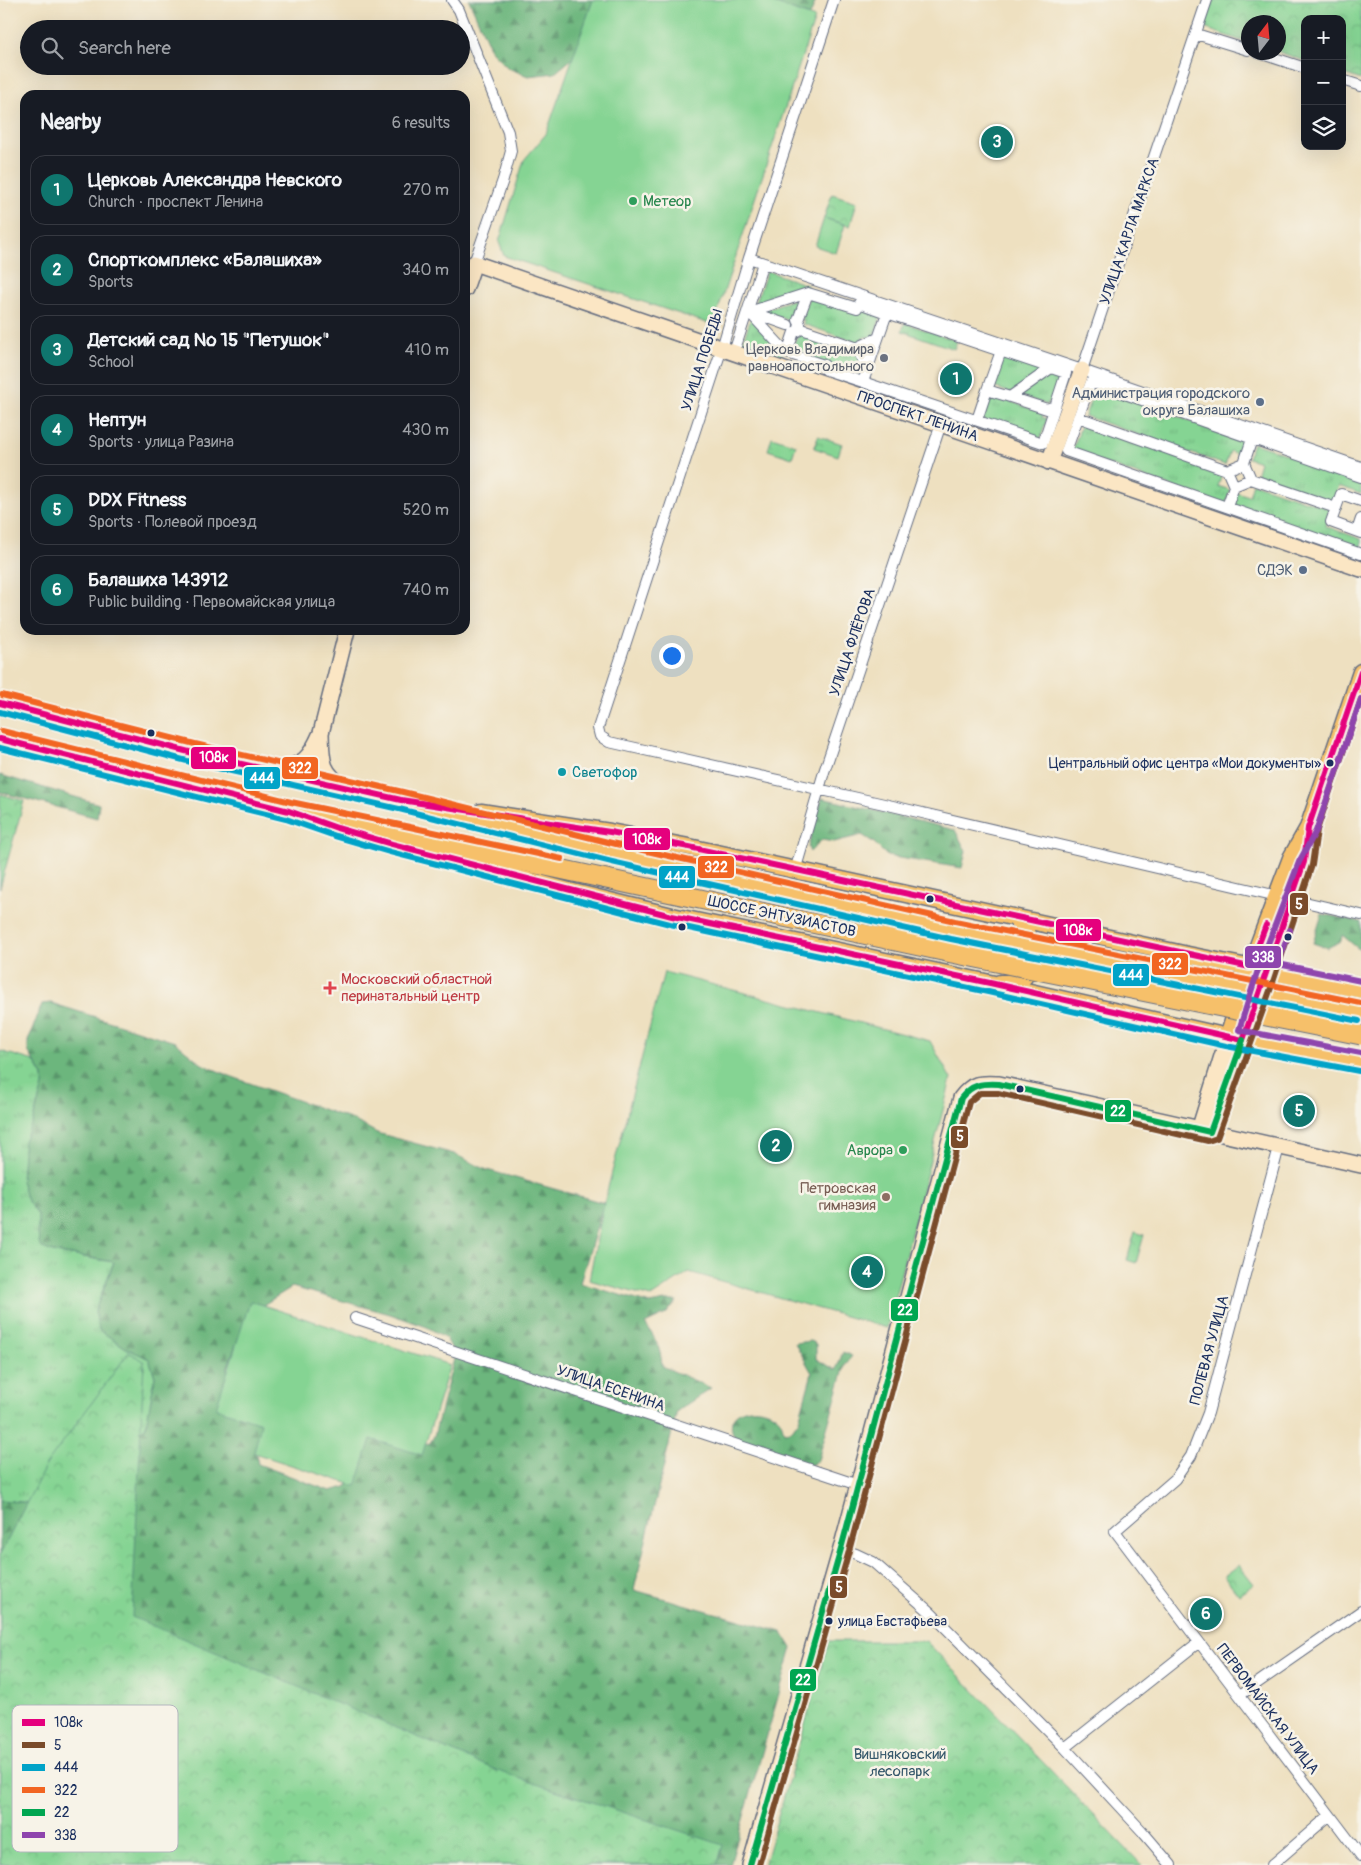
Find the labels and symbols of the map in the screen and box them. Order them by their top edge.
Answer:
north arrow [1241,15,1286,60]
pin: 3 [981,123,1013,161]
street label: УЛИЦА КАРЛА МАРКСА [1095,155,1164,307]
place label: Метеор [643,192,691,211]
marker: Метеор [627,195,639,207]
street label: УЛИЦА ПОБЕДЫ [677,307,728,413]
place label: Церковь Владимира равноапостольного [746,340,874,376]
marker: Церковь Владимира равноапостольного [878,352,890,364]
pin: 1 [940,360,972,398]
place label: Администрация городского округа Балашиха [1071,384,1250,420]
street label: ПРОСПЕКТ ЛЕНИНА [855,387,981,446]
marker: Администрация городского округа Балашиха [1254,396,1266,408]
place label: СДЭК [1257,561,1293,580]
marker: СДЭК [1297,564,1309,576]
street label: УЛИЦА ФЛЁРОВА [825,586,880,699]
your location [659,643,685,669]
unlabelled marker [146,728,156,738]
line badge: 108к [190,746,237,770]
text: 108к [199,749,229,766]
place label: Центральный офис центра «Мои документы» [1049,755,1321,772]
line badge: 322 [281,756,319,780]
marker: Центральный офис центра «Мои документы» [1325,758,1335,768]
text: 322 [288,760,312,777]
place label: Светофор [572,763,637,782]
line badge: 444 [243,766,281,790]
marker: Светофор [556,766,568,778]
text: 444 [250,770,275,787]
line badge: 108к [623,827,671,851]
text: 108к [632,831,662,848]
line badge: 322 [697,855,735,879]
text: 322 [704,859,728,876]
line badge: 444 [658,865,696,889]
text: 444 [665,869,690,886]
street label: ШОССЕ ЭНТУЗИАСТОВ [706,892,857,941]
line badge: 5 [1289,892,1309,916]
unlabelled marker [925,894,935,904]
text: 5 [1295,896,1303,913]
line badge: 108к [1055,918,1102,942]
unlabelled marker [677,922,687,932]
text: 108к [1063,922,1093,939]
unlabelled marker [1283,932,1293,942]
line badge: 338 [1244,945,1282,969]
text: 338 [1252,949,1274,966]
line badge: 322 [1151,952,1189,976]
text: 322 [1158,956,1182,973]
line badge: 444 [1112,963,1150,987]
text: 444 [1119,967,1144,984]
place label: Московский областной перинатальный центр [341,970,492,1006]
marker: Московский областной перинатальный центр [323,981,337,995]
unlabelled marker [1015,1084,1025,1094]
pin: 5 [1283,1092,1315,1130]
line badge: 22 [1104,1099,1132,1123]
text: 22 [1110,1103,1126,1120]
line badge: 5 [950,1125,969,1149]
pin: 2 [760,1127,792,1165]
text: 5 [956,1128,964,1145]
place label: Аврора [847,1141,893,1160]
marker: Аврора [897,1144,909,1156]
place label: Петровская гимназия [800,1179,876,1215]
marker: Петровская гимназия [880,1191,892,1203]
pin: 4 [851,1253,883,1291]
street label: ПОЛЕВАЯ УЛИЦА [1186,1293,1233,1407]
line badge: 22 [890,1298,919,1322]
text: 22 [897,1302,913,1319]
street label: УЛИЦА ЕСЕНИНА [554,1361,668,1416]
line badge: 5 [829,1575,848,1599]
text: 5 [835,1579,843,1596]
pin: 6 [1190,1595,1222,1633]
place label: улица Евстафьева [837,1613,947,1630]
marker: улица Евстафьева [824,1616,834,1626]
street label: ПЕРВОМАЙСКАЯ УЛИЦА [1212,1640,1323,1779]
line badge: 22 [789,1668,817,1692]
text: 22 [795,1672,811,1689]
legend [12,1705,178,1852]
text: 108к [54,1714,83,1731]
text: 5 [54,1737,62,1754]
park label: Вишняковский лесопарк [854,1745,946,1781]
text: 444 [54,1759,78,1776]
text: 322 [54,1782,78,1799]
text: 22 [54,1804,70,1821]
text: 338 [54,1827,77,1844]

